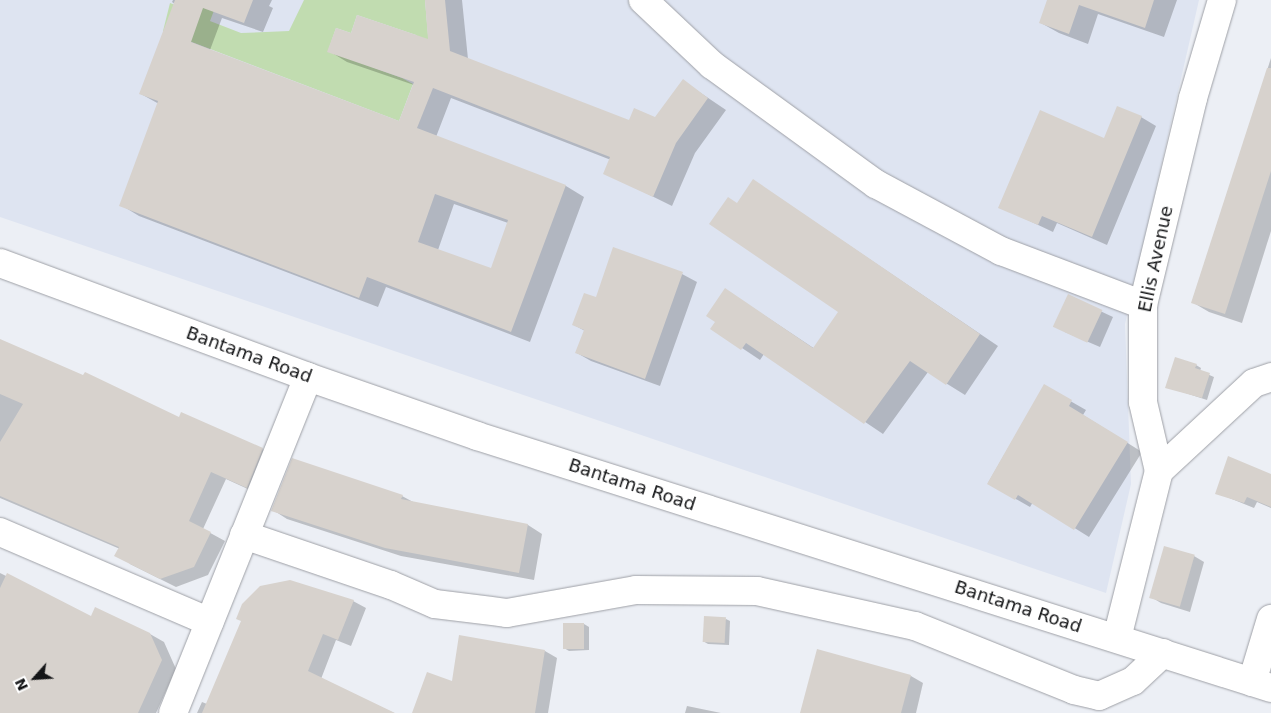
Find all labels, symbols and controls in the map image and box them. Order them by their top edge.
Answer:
street label: Ellis Avenue [1134,204,1178,314]
street label: Bantama Road [183,322,315,388]
street label: Bantama Road [566,454,698,516]
street label: Bantama Road [952,576,1084,638]
north arrow [10,653,60,703]
text: N [12,676,31,693]

